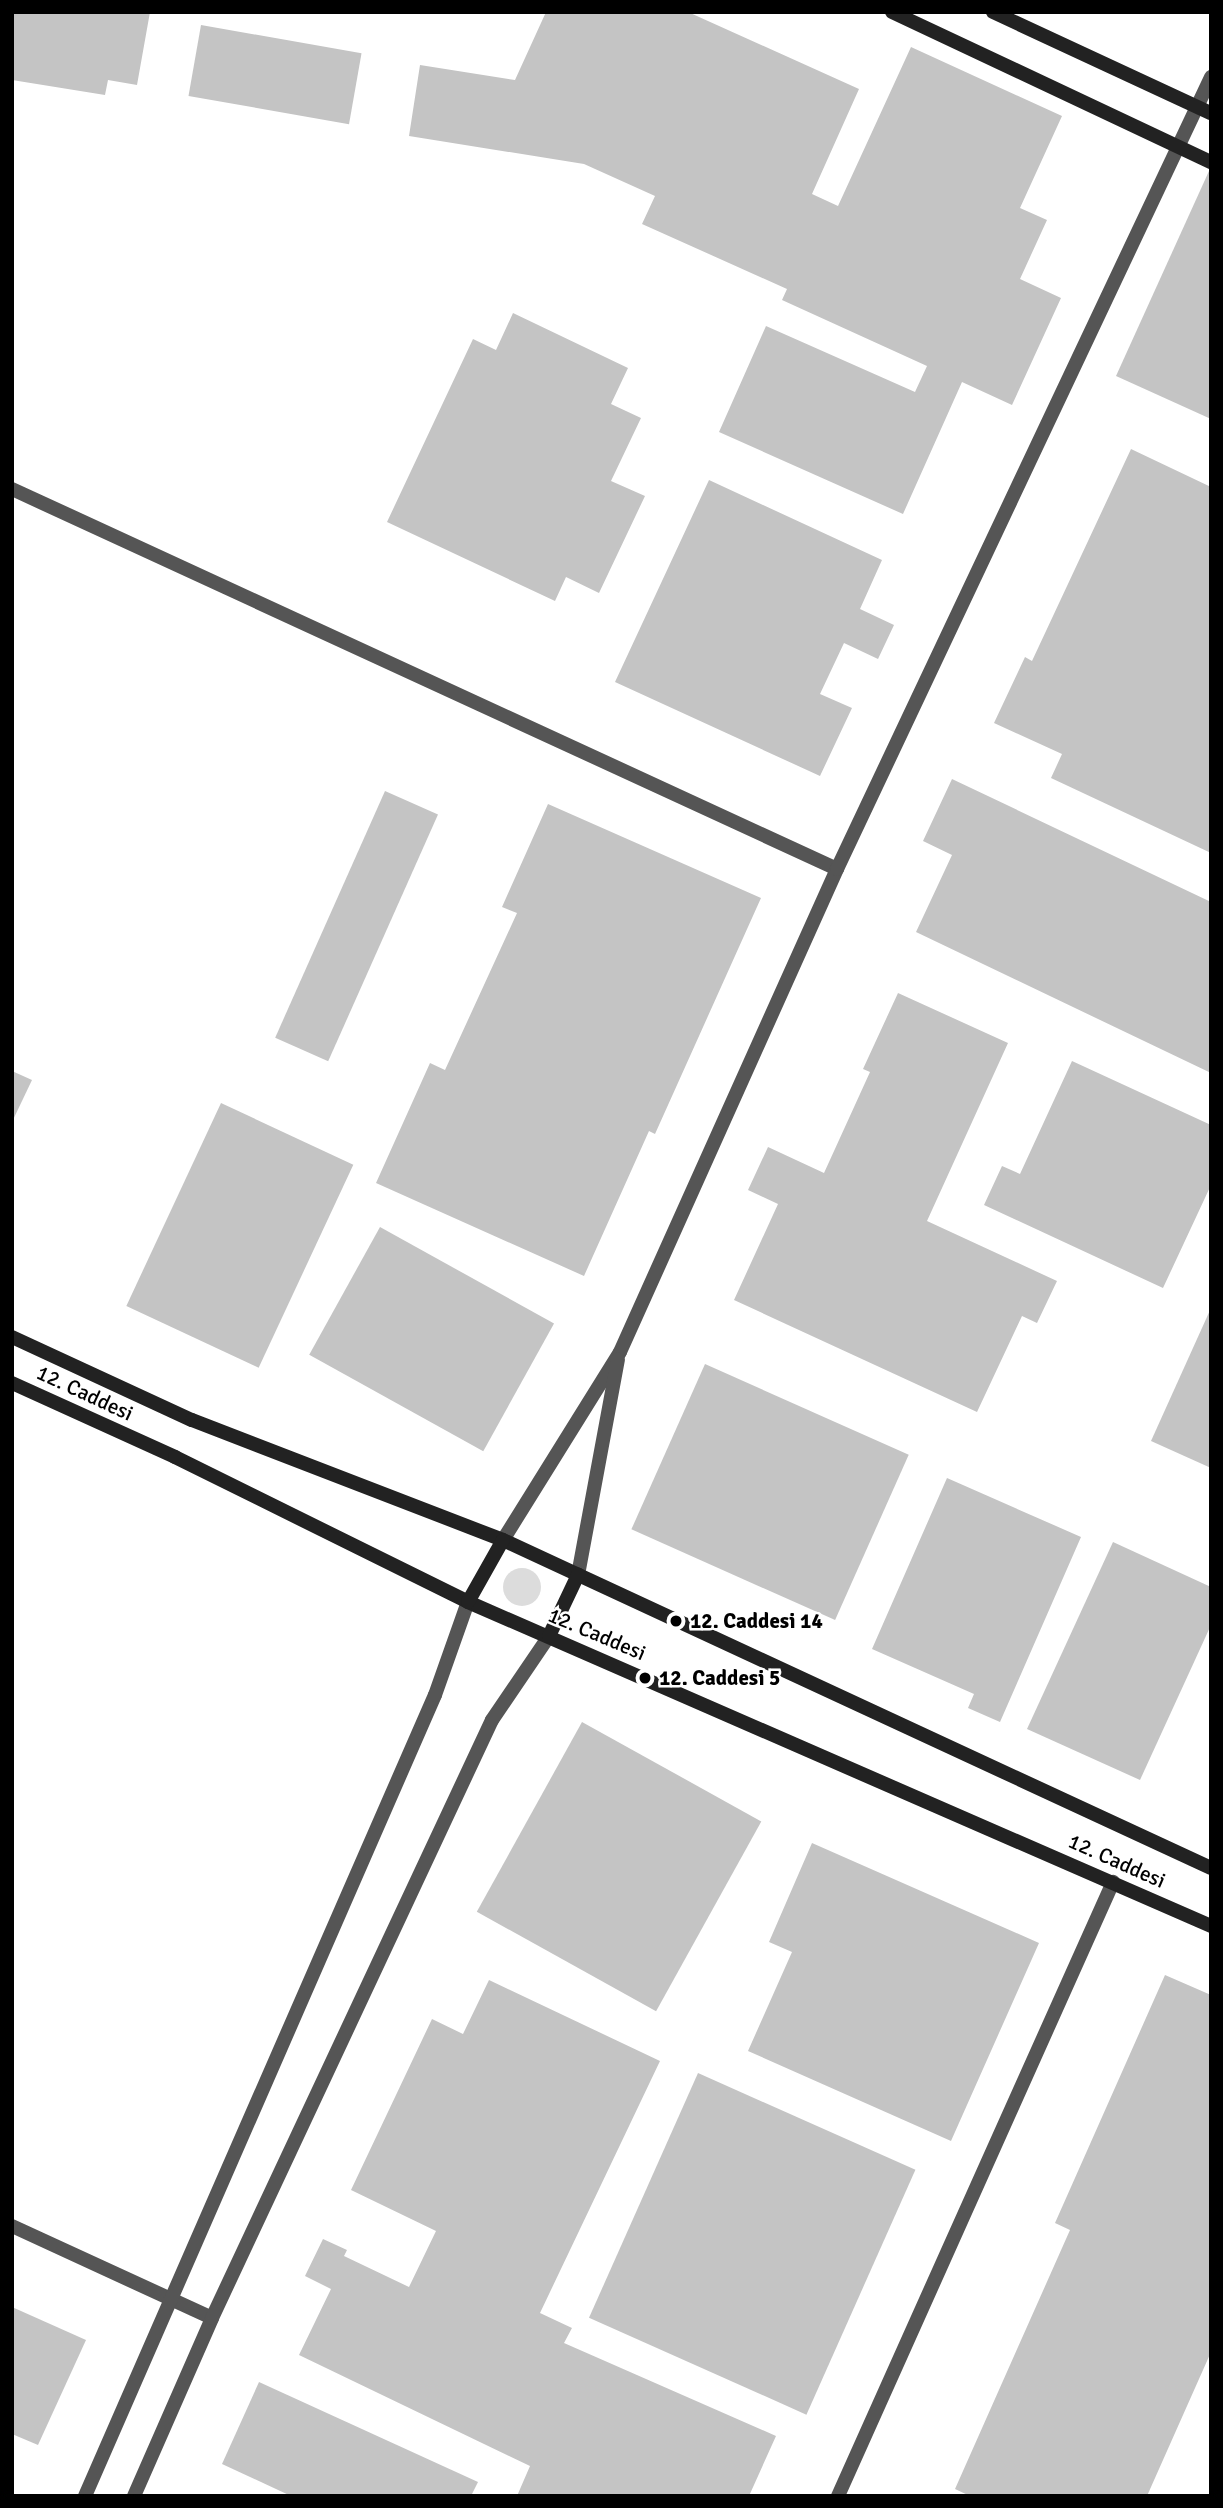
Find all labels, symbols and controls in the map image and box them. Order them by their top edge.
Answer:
street label: 12. Caddesi [33,1360,137,1426]
street label: 12. Caddesi [544,1602,650,1666]
place label: 12. Caddesi 14 [690,1608,823,1634]
marker: 12. Caddesi 14 [668,1613,684,1629]
place label: 12. Caddesi 5 [659,1665,780,1691]
marker: 12. Caddesi 5 [637,1670,653,1686]
street label: 12. Caddesi [1065,1828,1169,1894]

